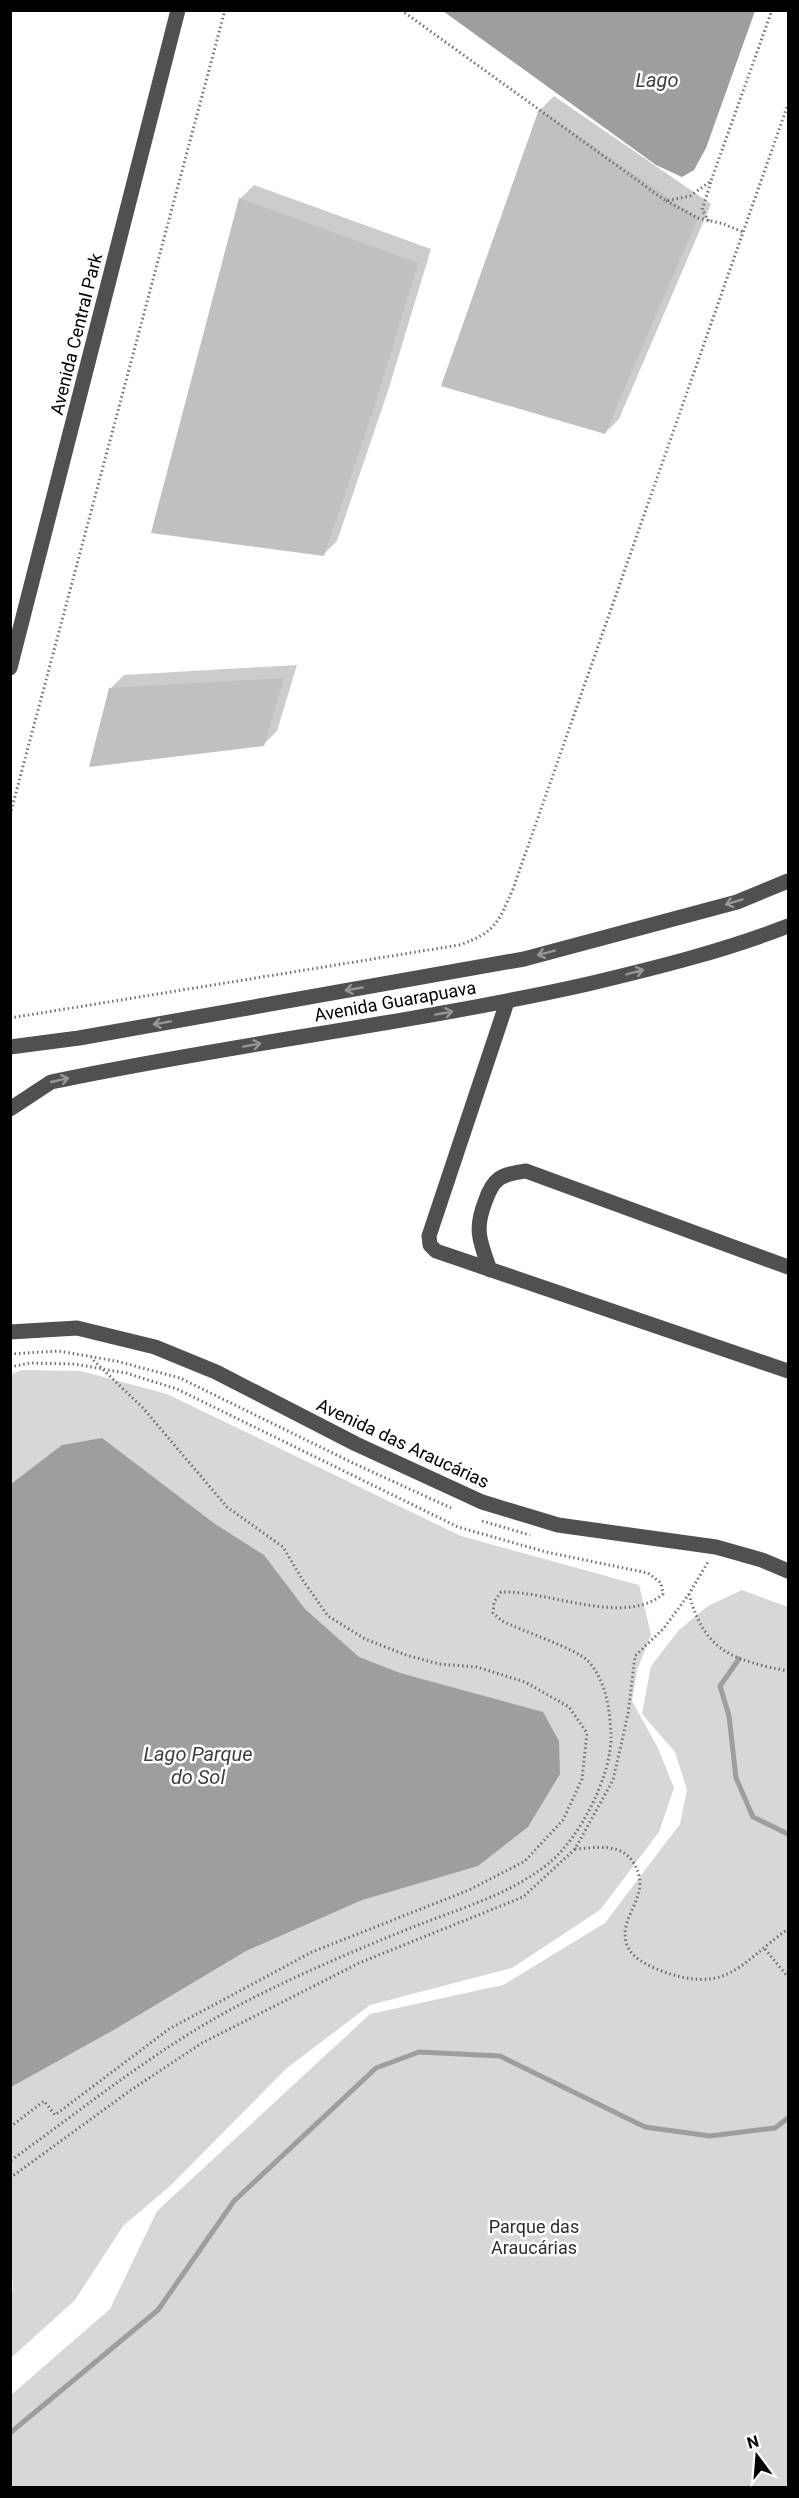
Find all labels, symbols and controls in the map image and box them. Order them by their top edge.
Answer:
water label: Lago [636,68,678,92]
street label: Avenida Central Park [46,250,106,417]
one-way arrow [725,898,744,909]
one-way arrow [536,948,555,959]
one-way arrow [625,966,644,978]
street label: Avenida Guarapuava [313,976,477,1026]
one-way arrow [345,984,364,995]
one-way arrow [434,1007,454,1018]
one-way arrow [153,1018,172,1029]
one-way arrow [242,1040,262,1051]
one-way arrow [51,1074,70,1086]
street label: Avenida das Araucárias [313,1394,493,1492]
water label: Lago Parque do Sol [144,1742,252,1789]
park label: Parque das Araucárias [489,2216,579,2258]
north arrow [727,2426,787,2486]
text: N [745,2431,761,2453]

